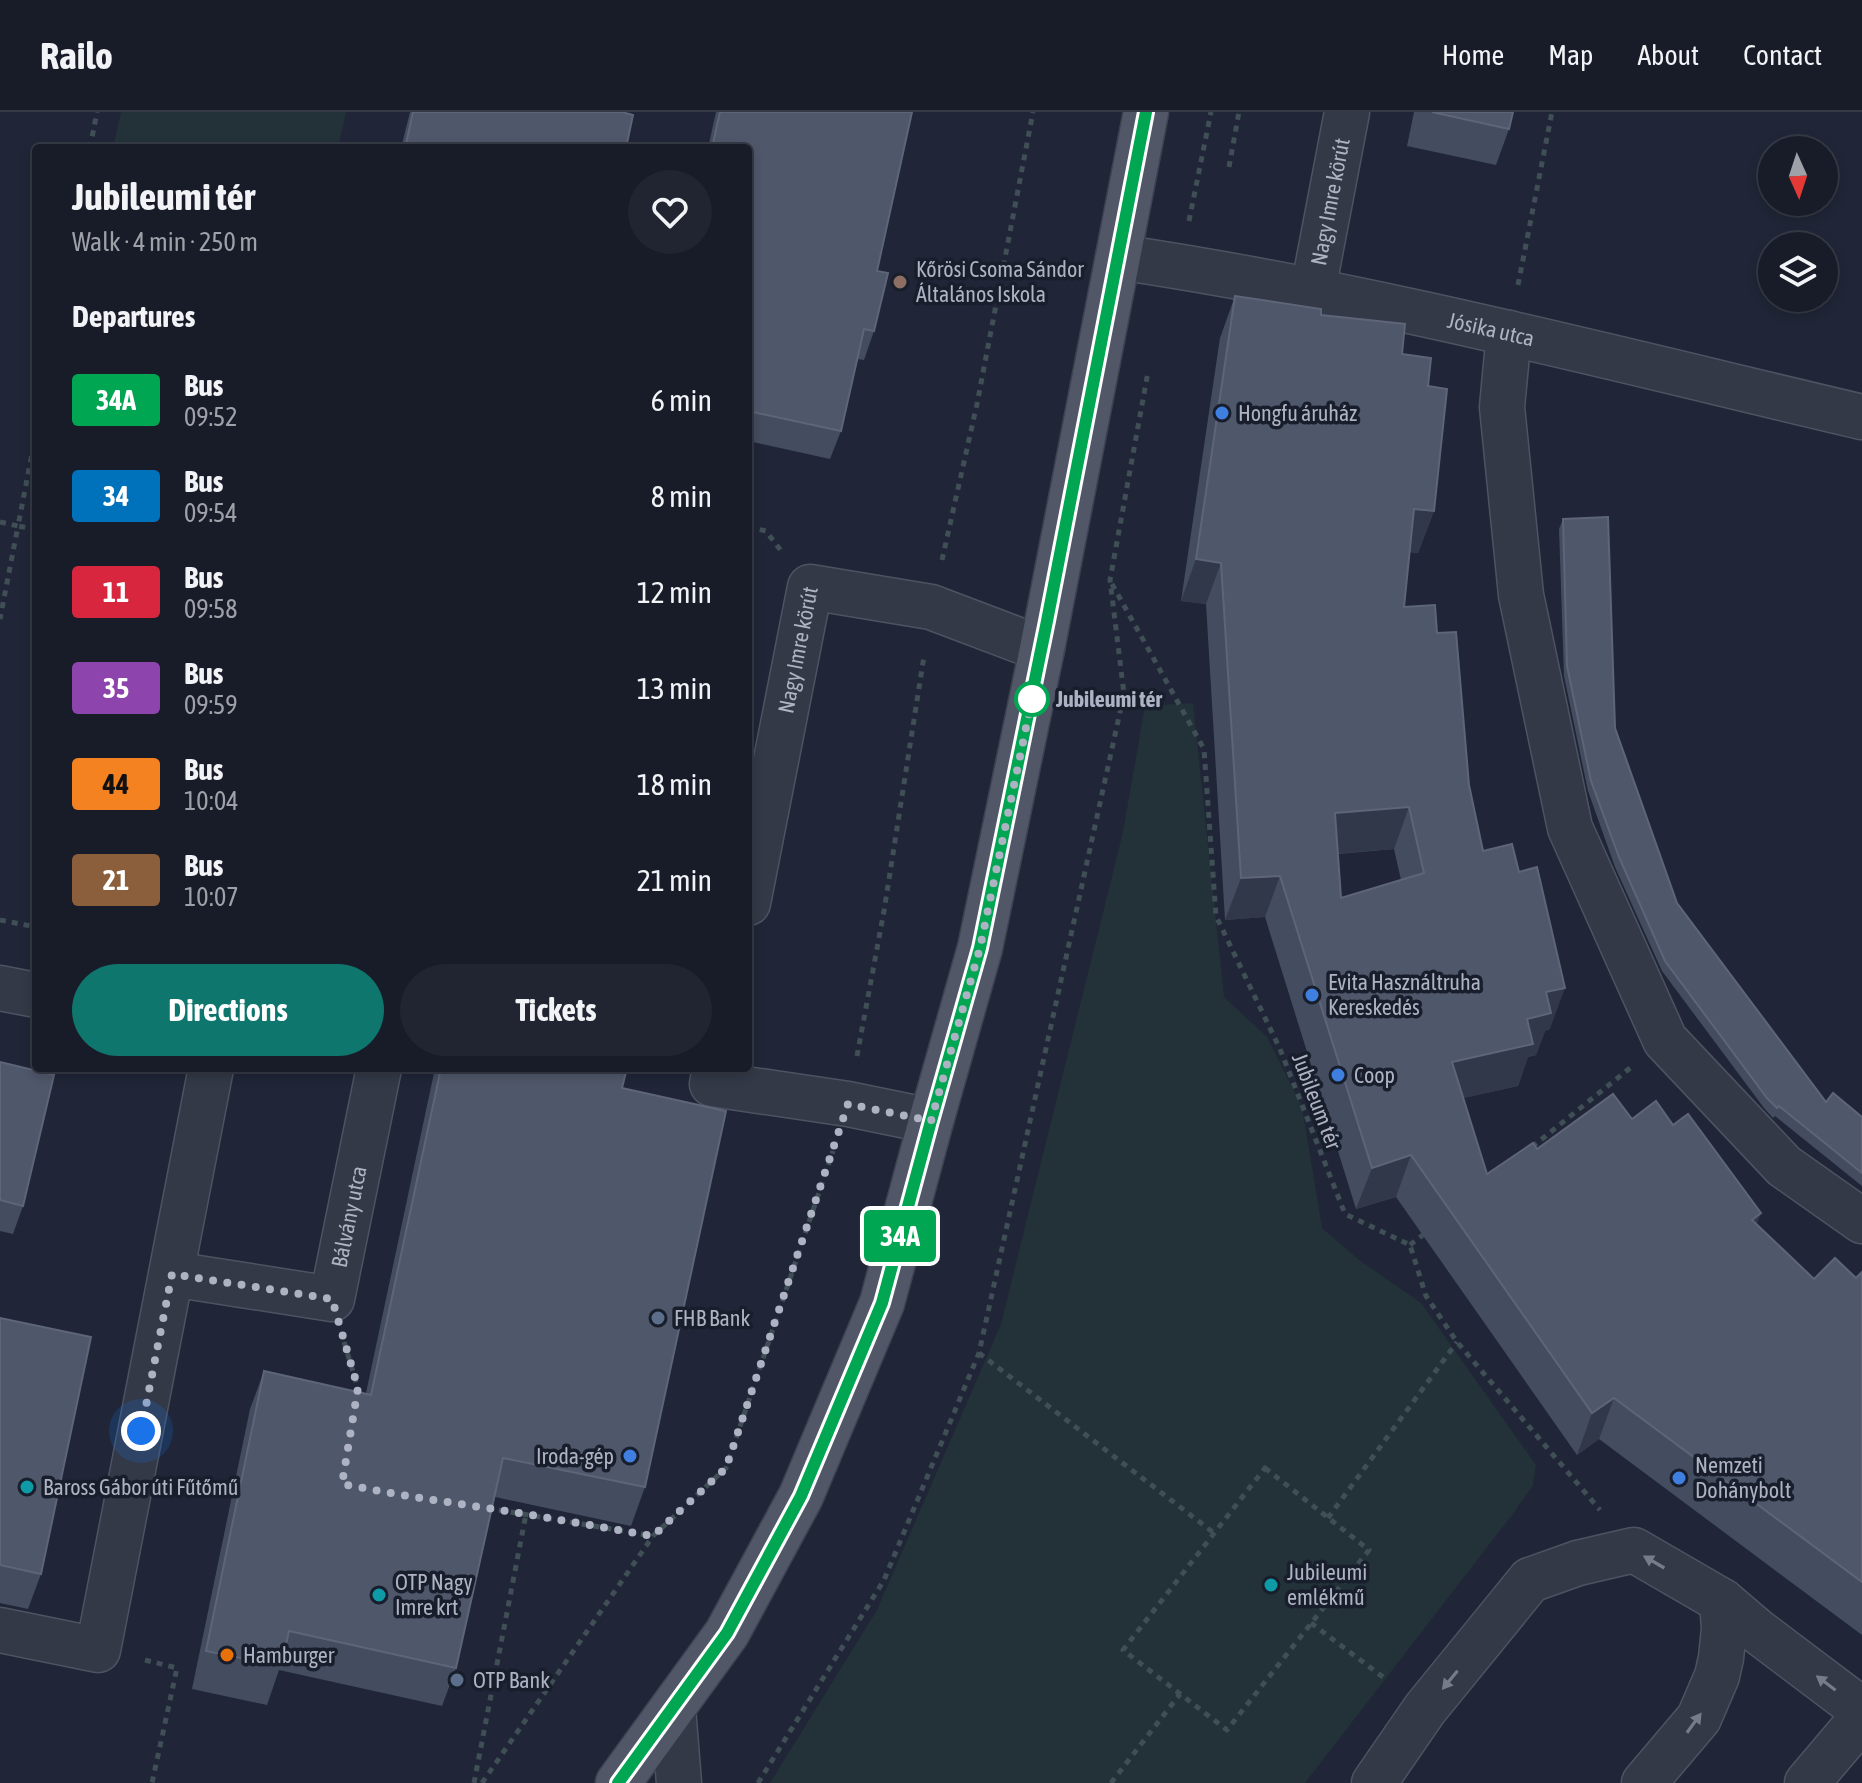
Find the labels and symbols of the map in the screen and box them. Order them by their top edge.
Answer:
street label: Nagy Imre körút [1305,136,1355,267]
north arrow [1758,136,1838,216]
place label: Kőrösi Csoma Sándor Általános Iskola [916,256,1084,307]
marker: Kőrösi Csoma Sándor Általános Iskola [891,273,909,291]
street label: Jósika utca [1445,307,1537,352]
place label: Hongfu áruház [1238,400,1357,426]
marker: Hongfu áruház [1213,404,1231,422]
street label: Nagy Imre körút [773,584,823,716]
marker: Jubileumi tér [1015,682,1049,716]
place label: Jubileumi tér [1055,686,1162,712]
place label: Evita Használtruha Kereskedés [1328,969,1481,1020]
marker: Evita Használtruha Kereskedés [1303,986,1321,1004]
street label: Jubileum tér [1287,1049,1347,1153]
place label: Coop [1354,1062,1395,1088]
marker: Coop [1329,1066,1347,1084]
street label: Bálvány utca [326,1163,372,1270]
line badge: 34A [854,1210,946,1262]
place label: FHB Bank [674,1305,750,1331]
marker: FHB Bank [649,1309,667,1327]
your location [121,1411,161,1451]
place label: Iroda-gép [536,1443,614,1469]
marker: Iroda-gép [621,1447,639,1465]
place label: Nemzeti Dohánybolt [1695,1452,1791,1503]
marker: Nemzeti Dohánybolt [1670,1469,1688,1487]
place label: Baross Gábor úti Fűtőmű [43,1474,238,1500]
marker: Baross Gábor úti Fűtőmű [18,1478,36,1496]
one-way arrow [1643,1555,1665,1569]
place label: Jubileumi emlékmű [1287,1559,1367,1610]
place label: OTP Nagy Imre krt [395,1569,473,1620]
marker: Jubileumi emlékmű [1262,1576,1280,1594]
marker: OTP Nagy Imre krt [370,1586,388,1604]
place label: Hamburger [243,1642,335,1668]
marker: Hamburger [218,1646,236,1664]
place label: OTP Bank [473,1667,550,1693]
one-way arrow [1441,1669,1458,1690]
marker: OTP Bank [448,1671,466,1689]
one-way arrow [1815,1676,1836,1691]
one-way arrow [1686,1712,1702,1734]

